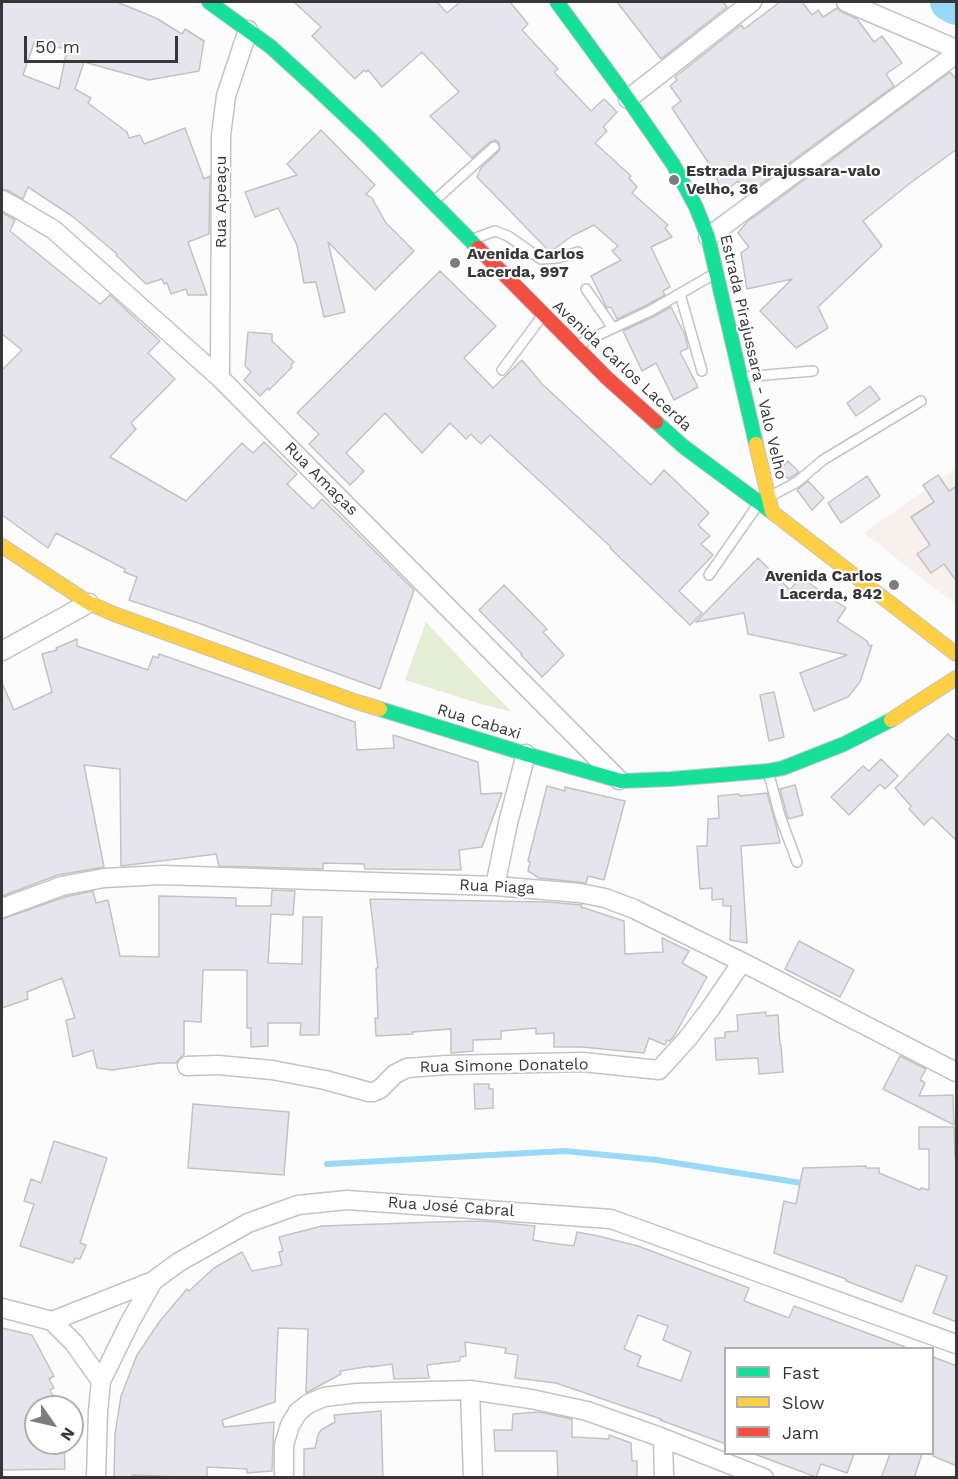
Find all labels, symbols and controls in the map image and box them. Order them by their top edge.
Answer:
scale bar [27,24,182,62]
text: 50 m [35,36,80,57]
street label: Rua Apeaçu [211,156,231,248]
place label: Estrada Pirajussara-valo Velho, 36 [686,161,881,199]
marker: Estrada Pirajussara-valo Velho, 36 [667,173,681,187]
street label: Estrada Pirajussara - Valo Velho [715,233,791,481]
place label: Avenida Carlos Lacerda, 997 [467,244,584,282]
marker: Avenida Carlos Lacerda, 997 [448,256,462,270]
street label: Avenida Carlos Lacerda [548,296,696,436]
street label: Rua Amaças [280,438,362,520]
place label: Avenida Carlos Lacerda, 842 [765,566,882,604]
marker: Avenida Carlos Lacerda, 842 [887,578,901,592]
street label: Rua Cabaxi [435,700,523,744]
street label: Rua Piaga [459,875,535,899]
street label: Rua Simone Donatelo [419,1055,589,1077]
street label: Rua José Cabral [387,1193,515,1221]
legend [724,1347,934,1455]
text: Fast [782,1362,819,1383]
text: Slow [782,1392,825,1413]
north arrow [24,1395,84,1455]
text: Jam [782,1422,819,1443]
text: N [56,1424,79,1444]

